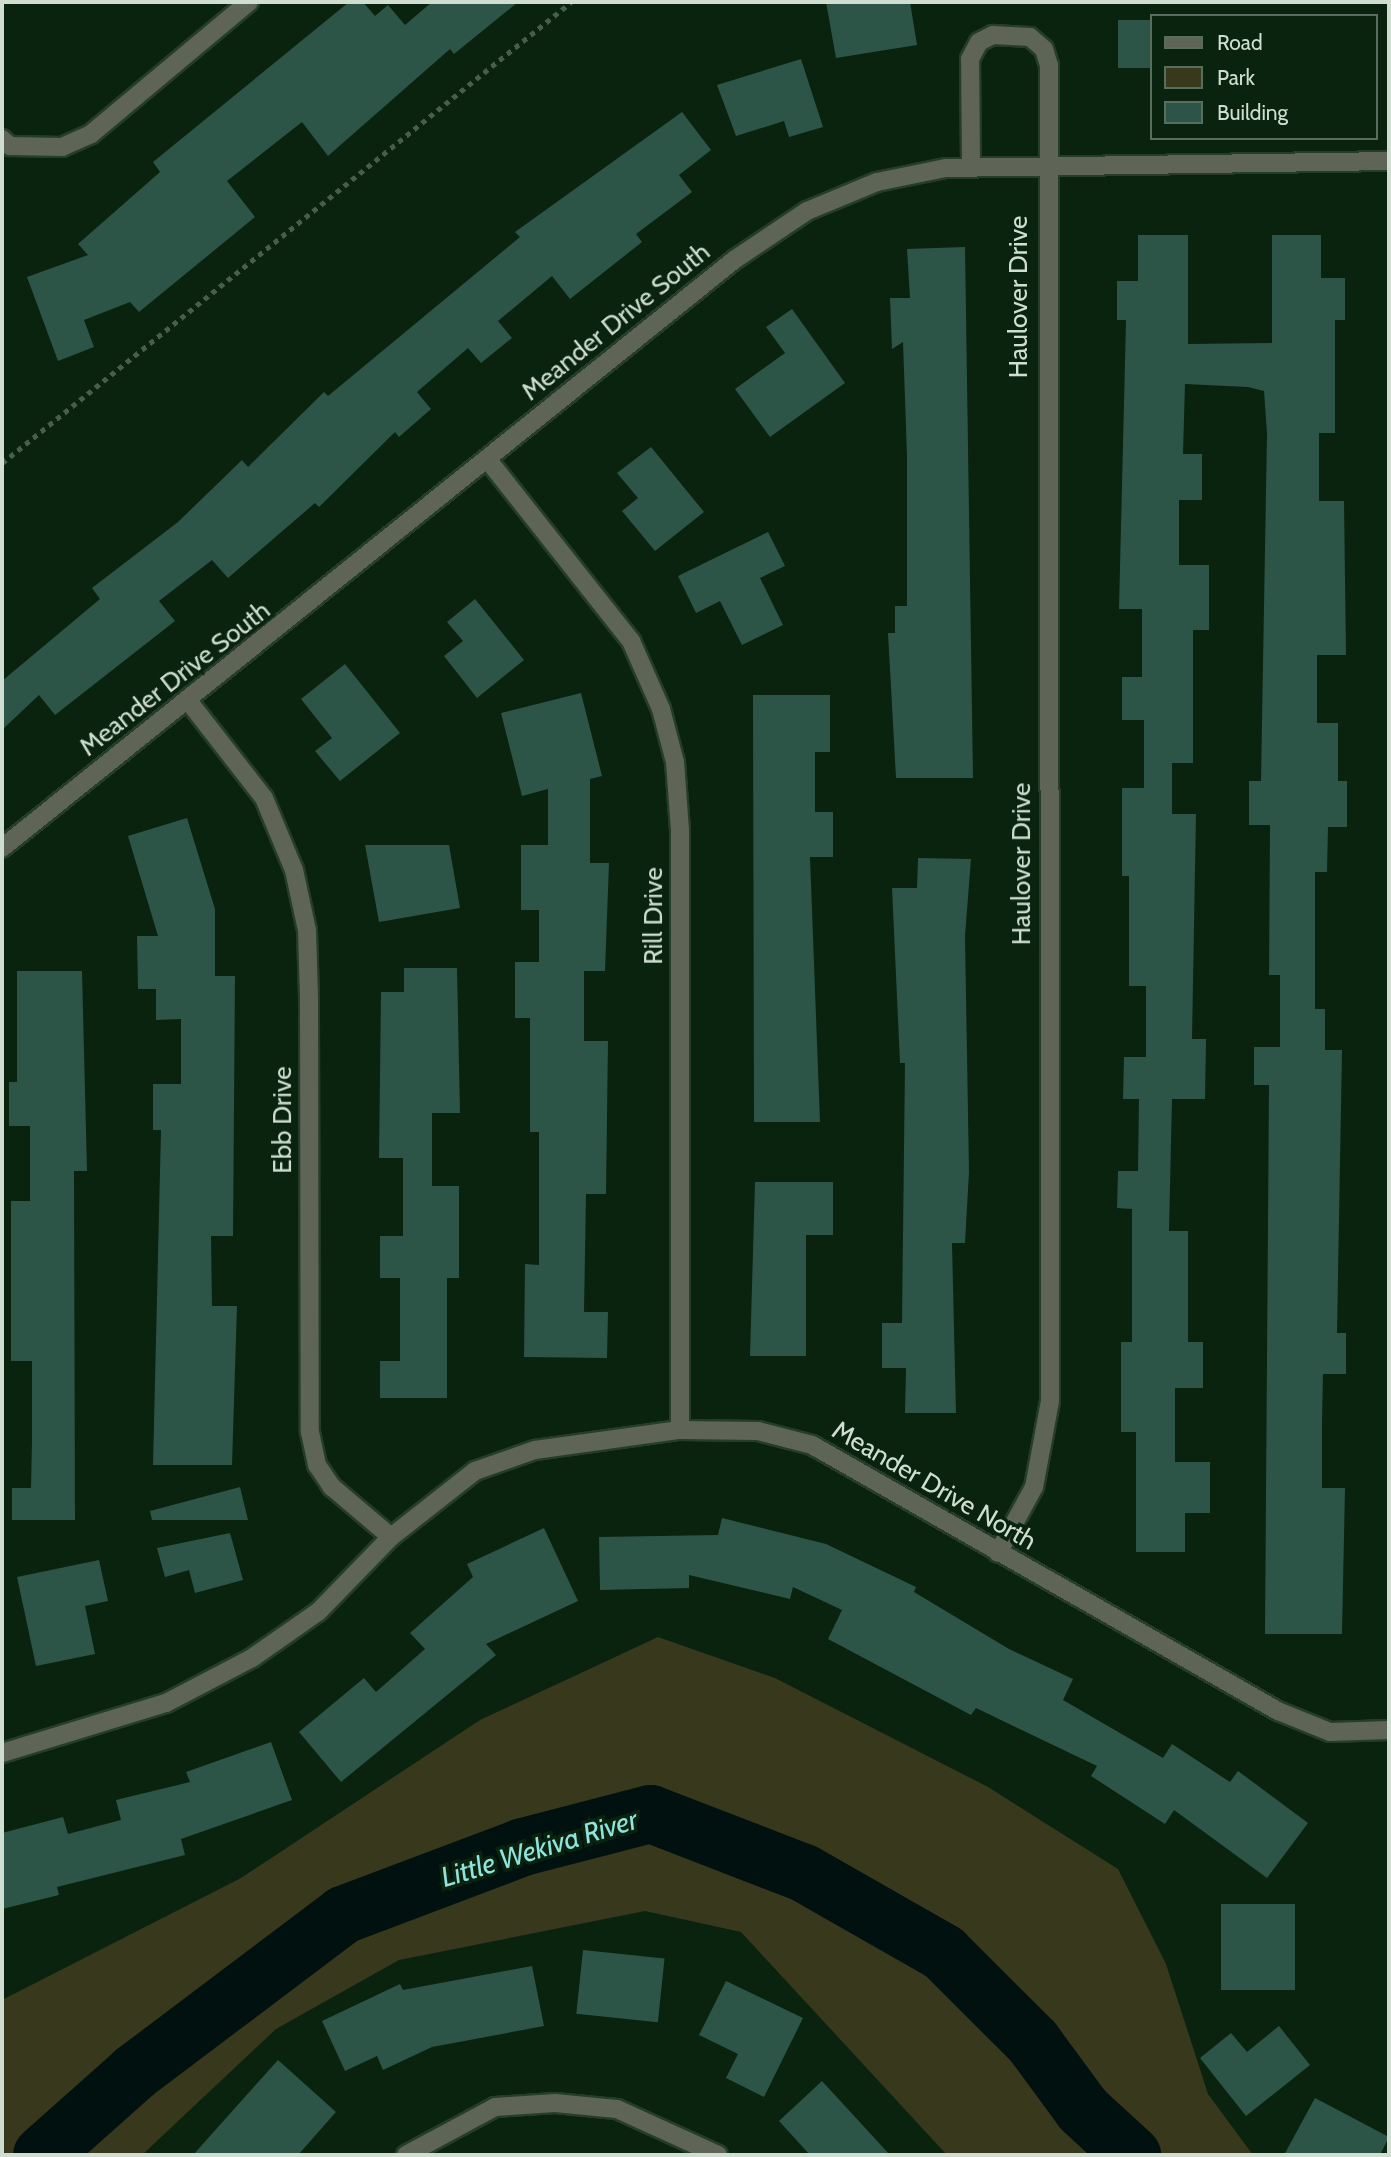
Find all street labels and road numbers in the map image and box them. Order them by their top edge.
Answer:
street label: Haulover Drive [1003,216,1035,378]
street label: Meander Drive South [516,237,716,407]
street label: Meander Drive South [74,595,276,763]
street label: Haulover Drive [1006,783,1038,945]
street label: Rill Drive [638,867,670,965]
street label: Ebb Drive [267,1066,299,1174]
street label: Meander Drive North [826,1415,1042,1557]

